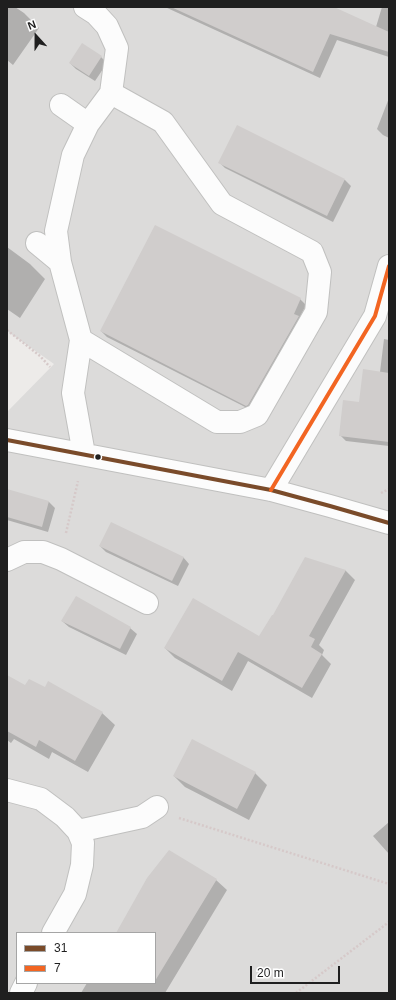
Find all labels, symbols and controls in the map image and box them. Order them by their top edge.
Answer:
north arrow [16,16,56,56]
text: N [26,18,38,32]
unlabelled marker [93,452,103,462]
legend [16,932,156,984]
text: 31 [54,941,67,955]
scale bar [252,958,342,984]
text: 7 [54,961,61,975]
text: 20 m [257,966,284,980]

